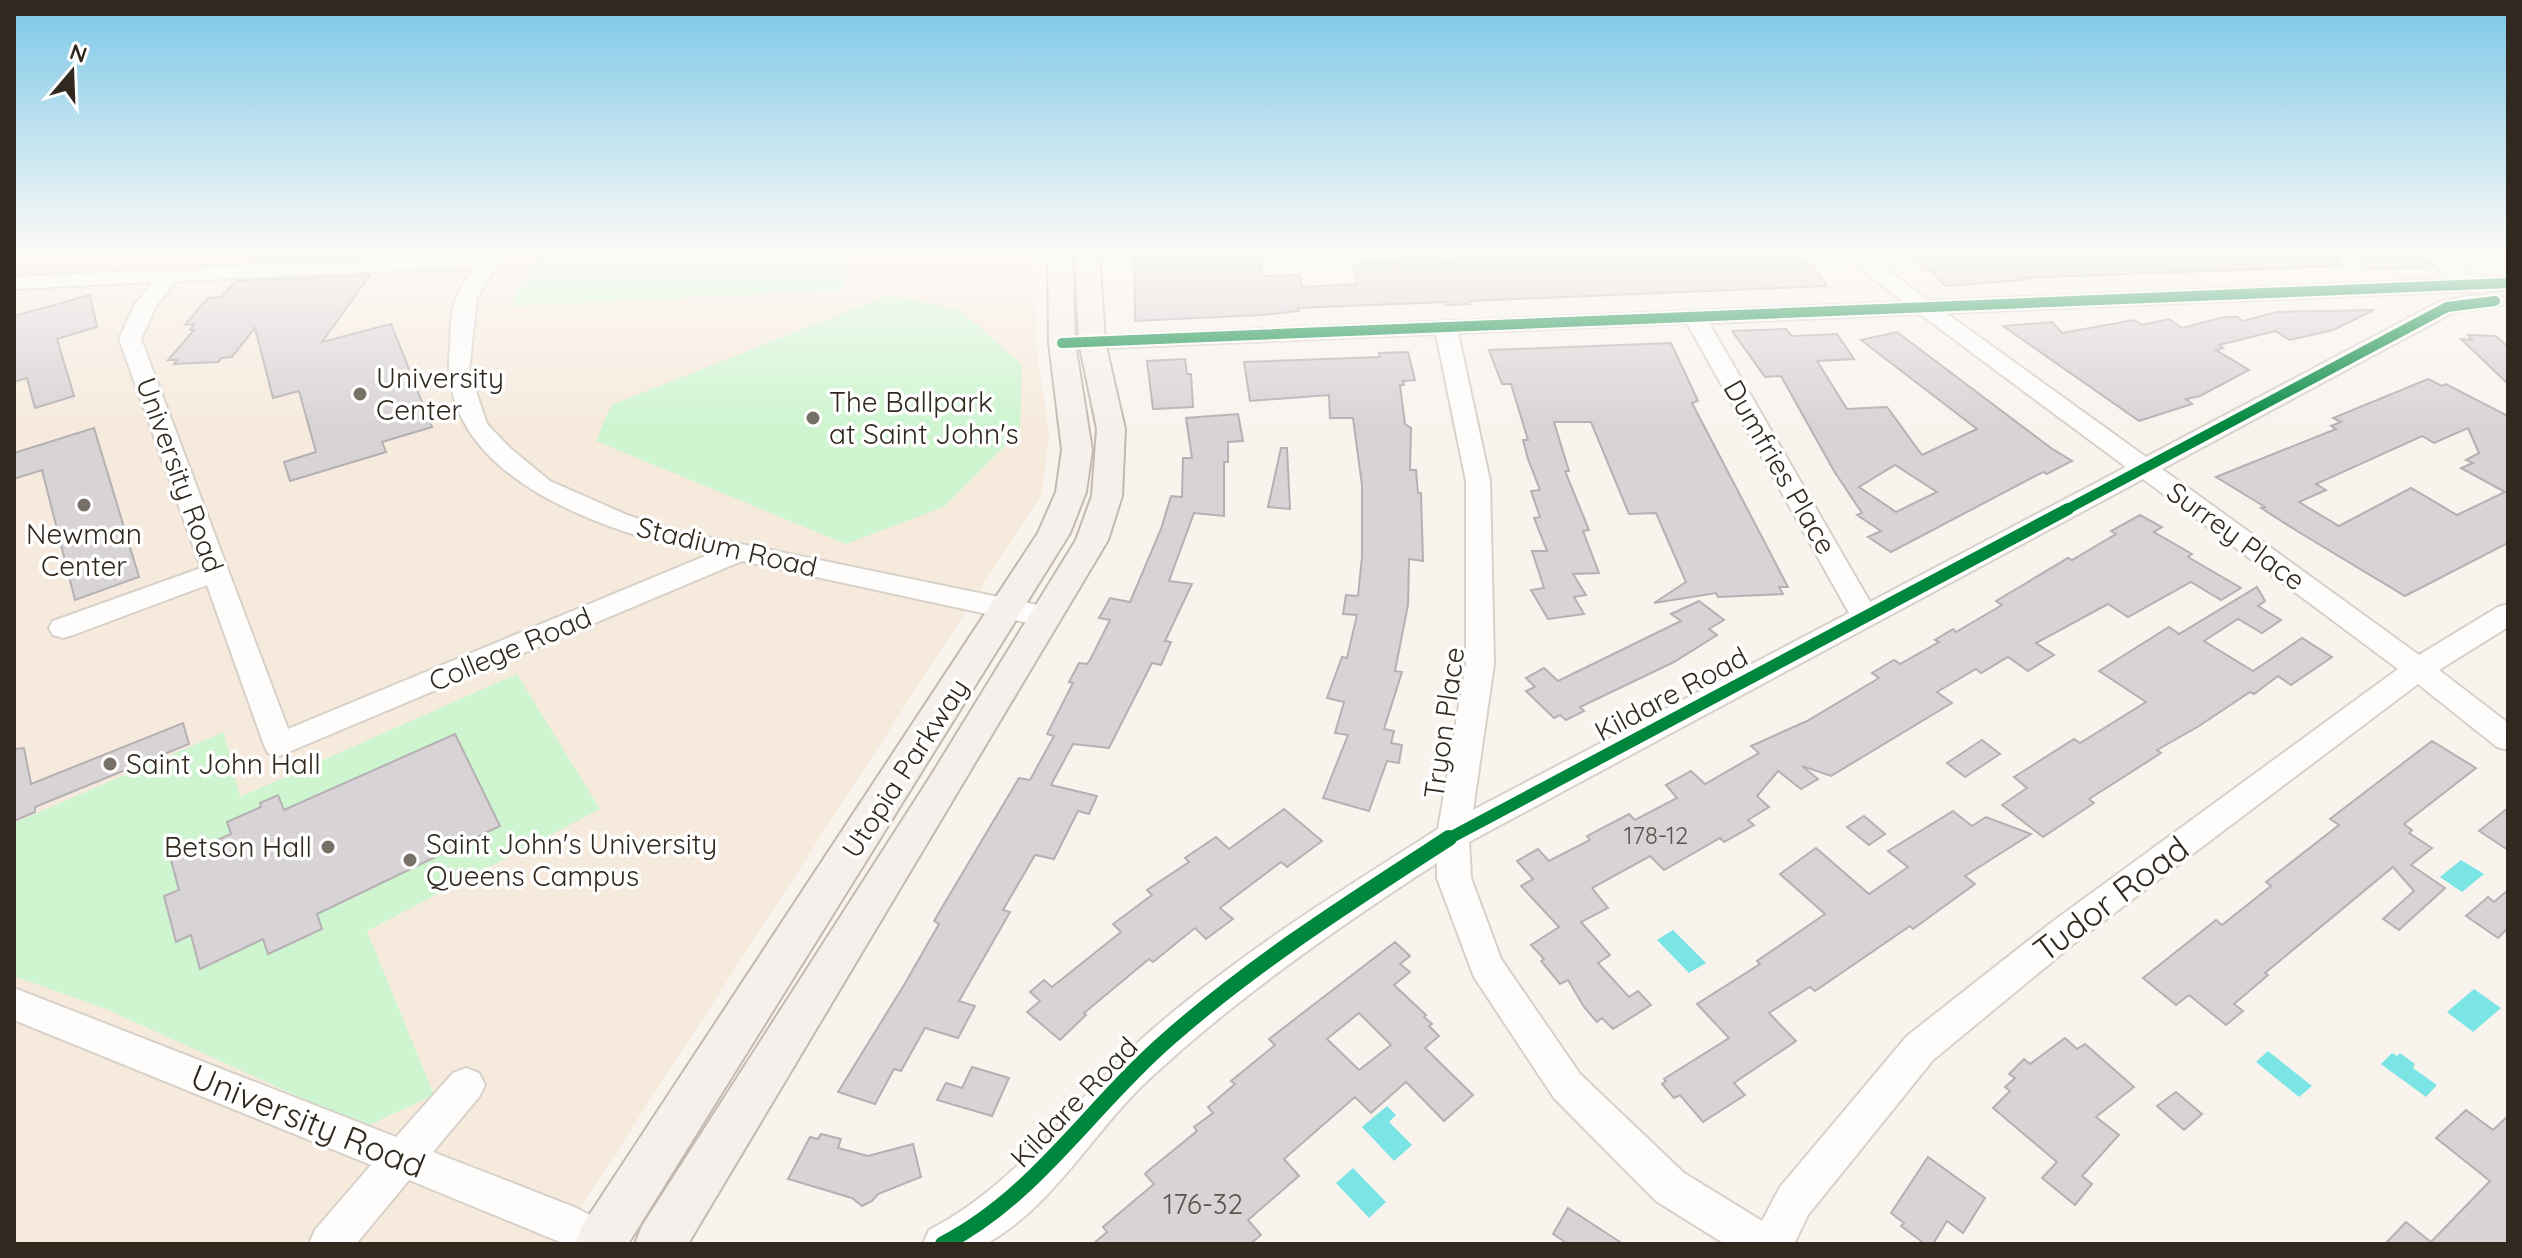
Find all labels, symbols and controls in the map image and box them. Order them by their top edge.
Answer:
north arrow [32,32,112,112]
text: N [66,37,91,69]
place label: University Center [376,360,504,427]
street label: University Road [129,373,232,577]
street label: Dumfries Place [1716,373,1844,560]
place label: The Ballpark at Saint John's [829,384,1019,451]
marker: University Center [351,385,369,403]
marker: The Ballpark at Saint John's [804,409,822,427]
street label: Surrey Place [2160,474,2312,597]
marker: Newman Center [75,496,93,514]
street label: Stadium Road [634,509,821,584]
place label: Newman Center [26,516,142,583]
street label: College Road [423,599,596,699]
street label: Kildare Road [1588,639,1753,748]
street label: Tryon Place [1416,645,1471,801]
street label: Utopia Parkway [833,671,976,864]
place label: Saint John Hall [126,746,321,781]
marker: Saint John Hall [101,755,119,773]
house number: 178-12 [1624,820,1688,850]
place label: Saint John's University Queens Campus [426,826,717,893]
street label: Tudor Road [2024,826,2197,971]
place label: Betson Hall [164,829,312,864]
marker: Betson Hall [319,838,337,856]
marker: Saint John's University Queens Campus [401,851,419,869]
street label: Kildare Road [1003,1029,1145,1174]
street label: University Road [185,1054,432,1187]
house number: 176-32 [1163,1186,1243,1221]

